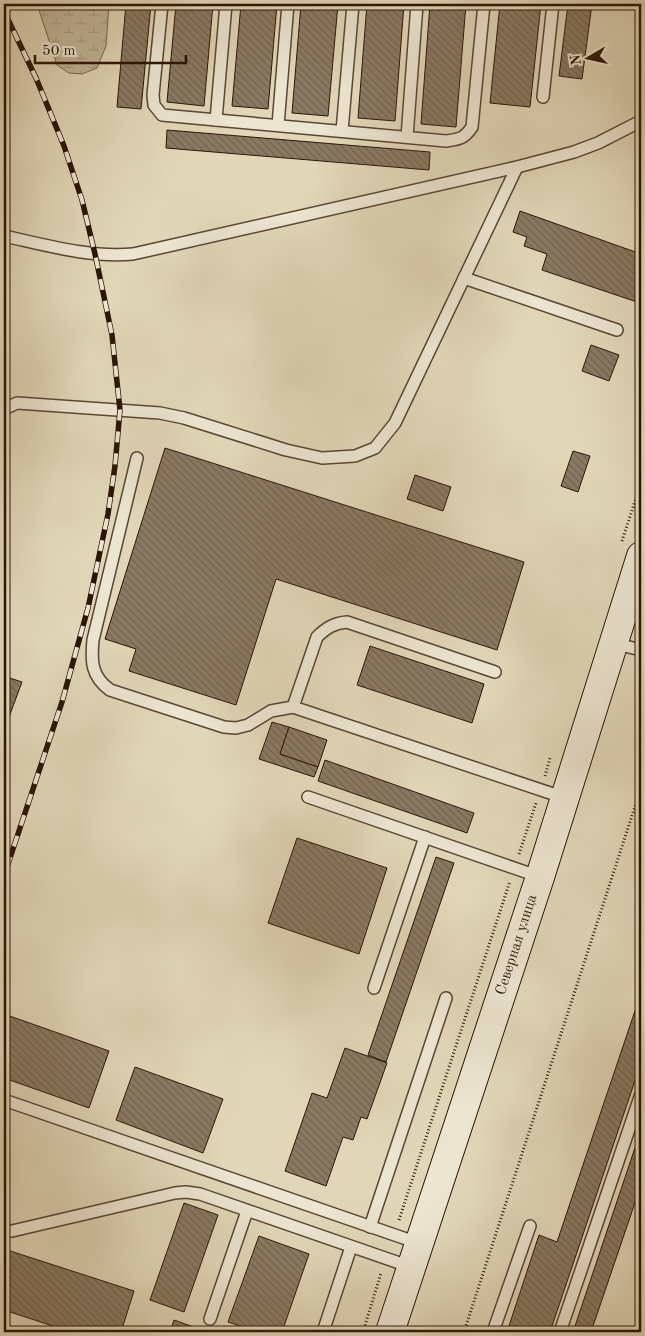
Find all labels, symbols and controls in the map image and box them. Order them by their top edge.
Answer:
scale bar [35,32,186,64]
north arrow [562,32,612,82]
text: 50 m [42,44,76,59]
text: N [568,53,584,66]
street label: Северная улица [494,892,541,997]

